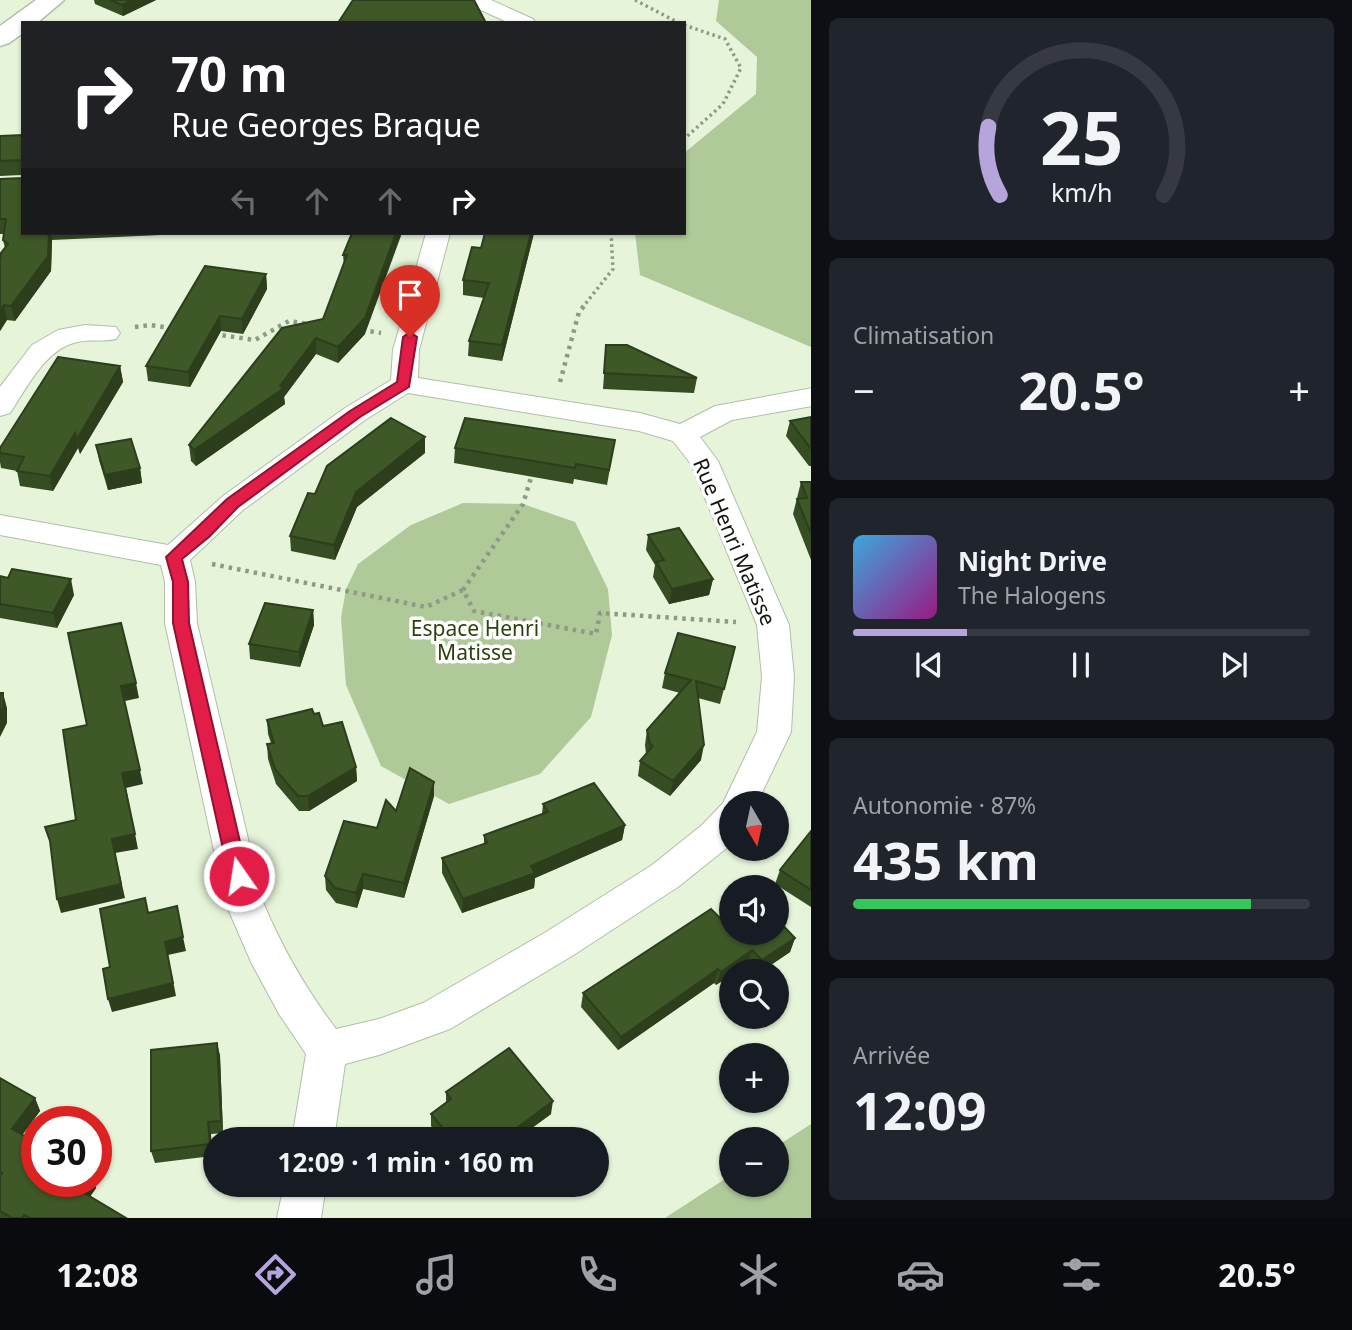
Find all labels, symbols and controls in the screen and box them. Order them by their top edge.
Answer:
text: 70 m [171,40,288,106]
icon: right [56,49,147,140]
text: 25 [1040,87,1123,186]
text: Rue Georges Braque [171,103,481,146]
text: km/h [1051,175,1112,209]
icon: left [225,182,263,220]
icon: ahead [298,182,336,220]
icon: ahead [371,182,409,220]
icon: right [444,182,482,220]
pin [380,265,440,337]
icon: arrive [391,276,429,314]
text: Climatisation [853,319,994,351]
text: 20.5° [1019,354,1144,425]
text: − [853,364,875,416]
text: + [1288,364,1310,416]
street label: Rue Henri Matisse [687,454,783,630]
text: Night Drive [958,543,1107,579]
text: The Halogens [958,579,1106,611]
park label: Espace Henri Matisse [411,614,539,666]
icon: previous [910,646,948,684]
icon: pause [1062,646,1100,684]
icon: next [1215,646,1253,684]
text: Autonomie · 87% [853,789,1036,821]
north arrow [719,791,789,861]
map controls [719,791,789,1197]
text: 435 km [853,824,1039,895]
position arrow [202,839,276,913]
button: sound [719,875,789,945]
button: search [719,959,789,1029]
text: Arrivée [853,1039,930,1071]
button: + [719,1043,789,1113]
text: 12:09 [853,1074,987,1145]
speed limit sign: 30 [21,1106,112,1197]
button: − [719,1127,789,1197]
text: 12:09 · 1 min · 160 m [278,1144,534,1180]
icon: directions [251,1250,300,1299]
icon: music [412,1250,461,1299]
icon: phone [573,1250,622,1299]
icon: climate [734,1250,783,1299]
icon: car [896,1250,945,1299]
icon: filters [1057,1250,1106,1299]
text: 12:08 [56,1253,138,1296]
text: 20.5° [1218,1253,1296,1296]

